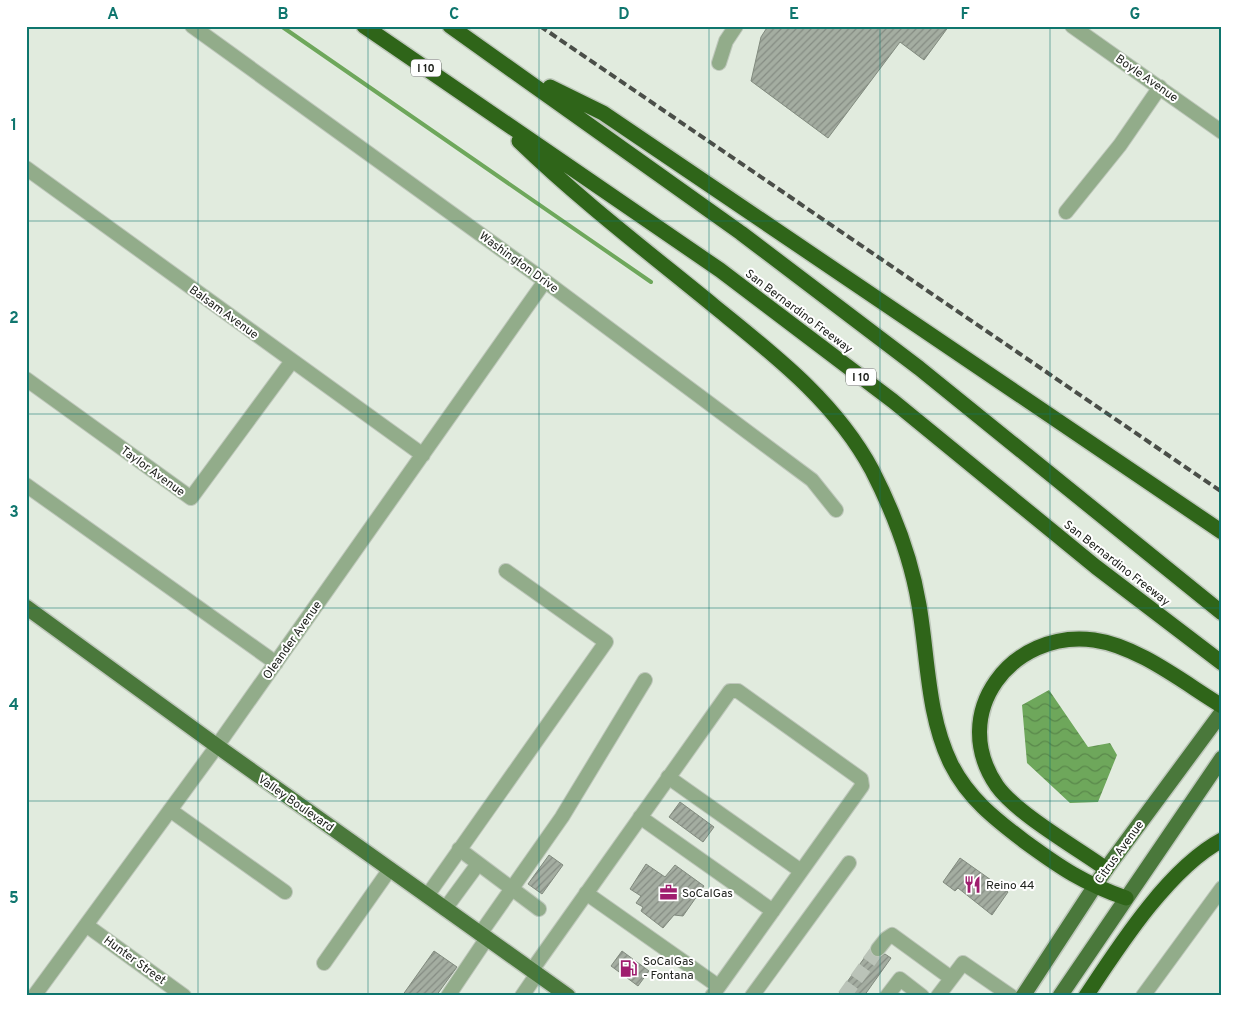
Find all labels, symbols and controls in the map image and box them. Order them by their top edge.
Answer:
text: A [107,5,119,25]
text: B [277,5,289,25]
text: C [449,5,459,25]
text: D [618,5,630,25]
text: E [789,5,799,25]
text: F [960,5,970,25]
text: G [1130,5,1140,25]
street label: Boyle Avenue [1112,51,1181,106]
road number: I 10 [411,59,441,76]
text: 1 [11,116,17,136]
street label: Washington Drive [476,229,561,297]
street label: San Bernardino Freeway [741,266,855,357]
street label: Balsam Avenue [186,282,261,343]
text: 2 [9,309,19,329]
road number: I 10 [846,368,876,386]
street label: Taylor Avenue [117,443,188,501]
text: 3 [9,503,19,523]
street label: San Bernardino Freeway [1060,517,1173,610]
street label: Oleander Avenue [260,598,326,683]
text: 4 [9,696,19,716]
street label: Valley Boulevard [254,772,337,836]
street label: Citrus Avenue [1092,818,1148,887]
restaurant icon: Reino 44 [962,875,982,895]
place label: Reino 44 [986,878,1035,894]
office icon: SoCalGas [658,883,678,903]
place label: SoCalGas [682,886,733,902]
text: 5 [9,889,19,909]
street label: Hunter Street [100,933,169,989]
place label: SoCalGas - Fontana [643,954,694,984]
fuel station icon: SoCalGas - Fontana [619,958,639,978]

